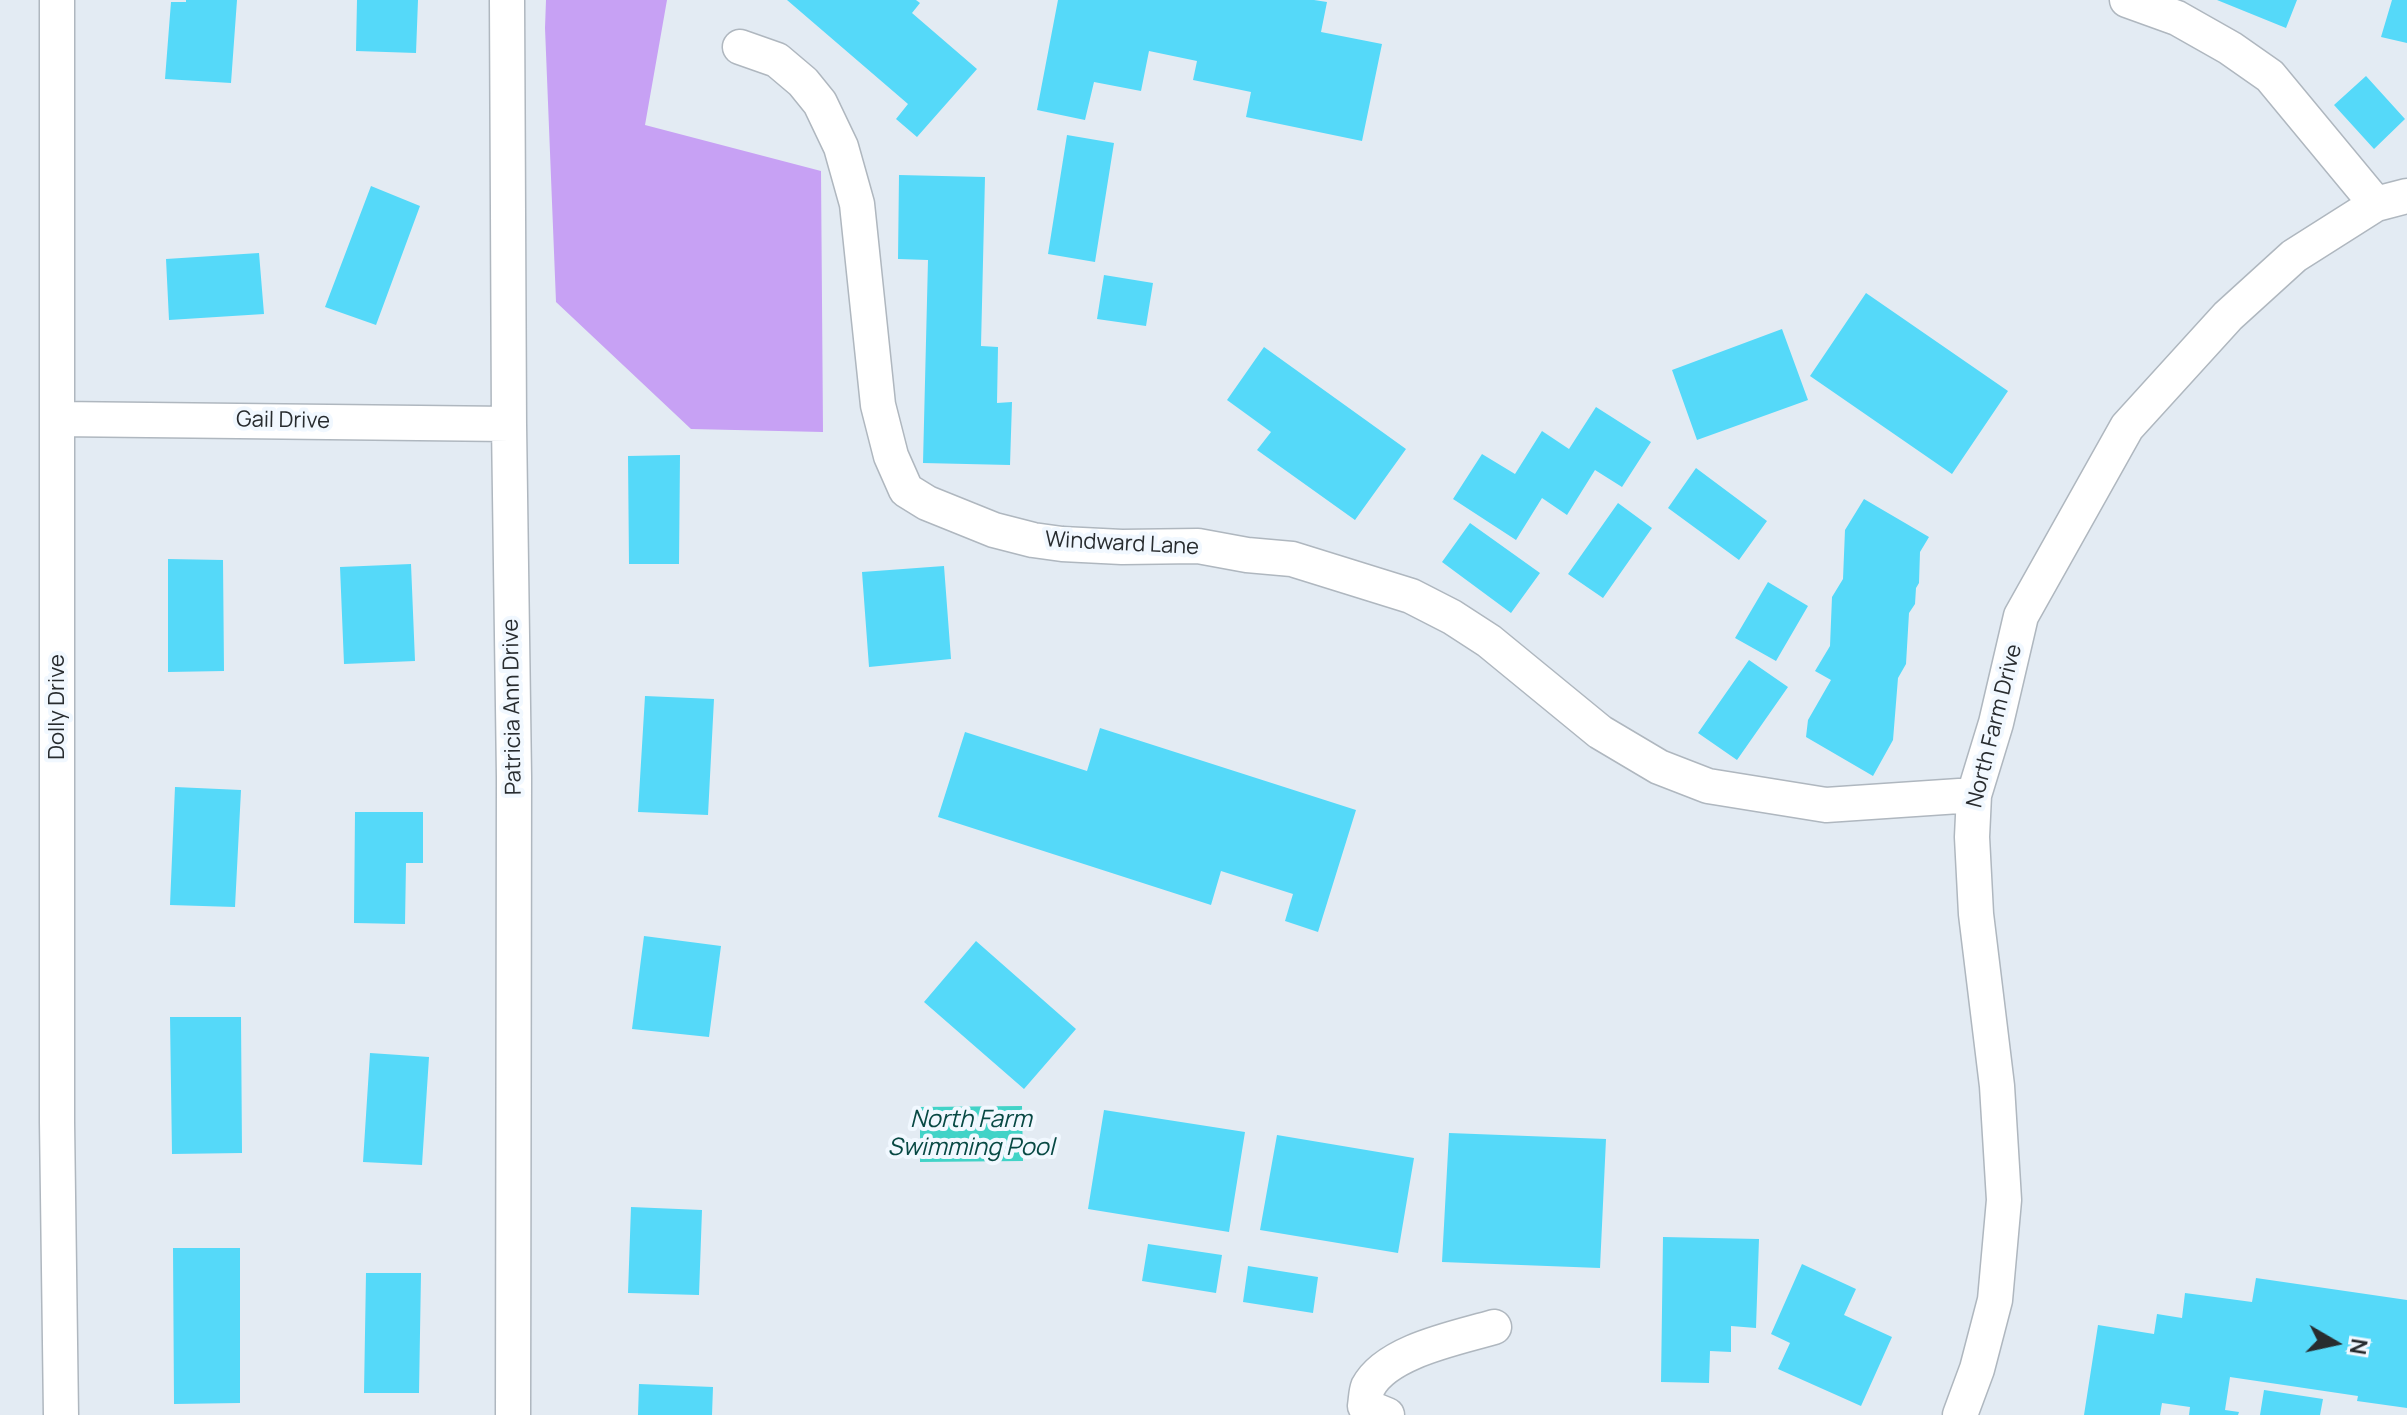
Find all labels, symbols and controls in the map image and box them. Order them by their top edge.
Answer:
street label: Gail Drive [236,407,330,435]
street label: Windward Lane [1044,527,1200,561]
street label: Patricia Ann Drive [498,619,528,795]
street label: North Farm Drive [1962,642,2028,810]
street label: Dolly Drive [45,654,71,760]
water label: North Farm Swimming Pool [888,1106,1054,1162]
north arrow [2295,1303,2375,1383]
text: N [2343,1337,2375,1357]

